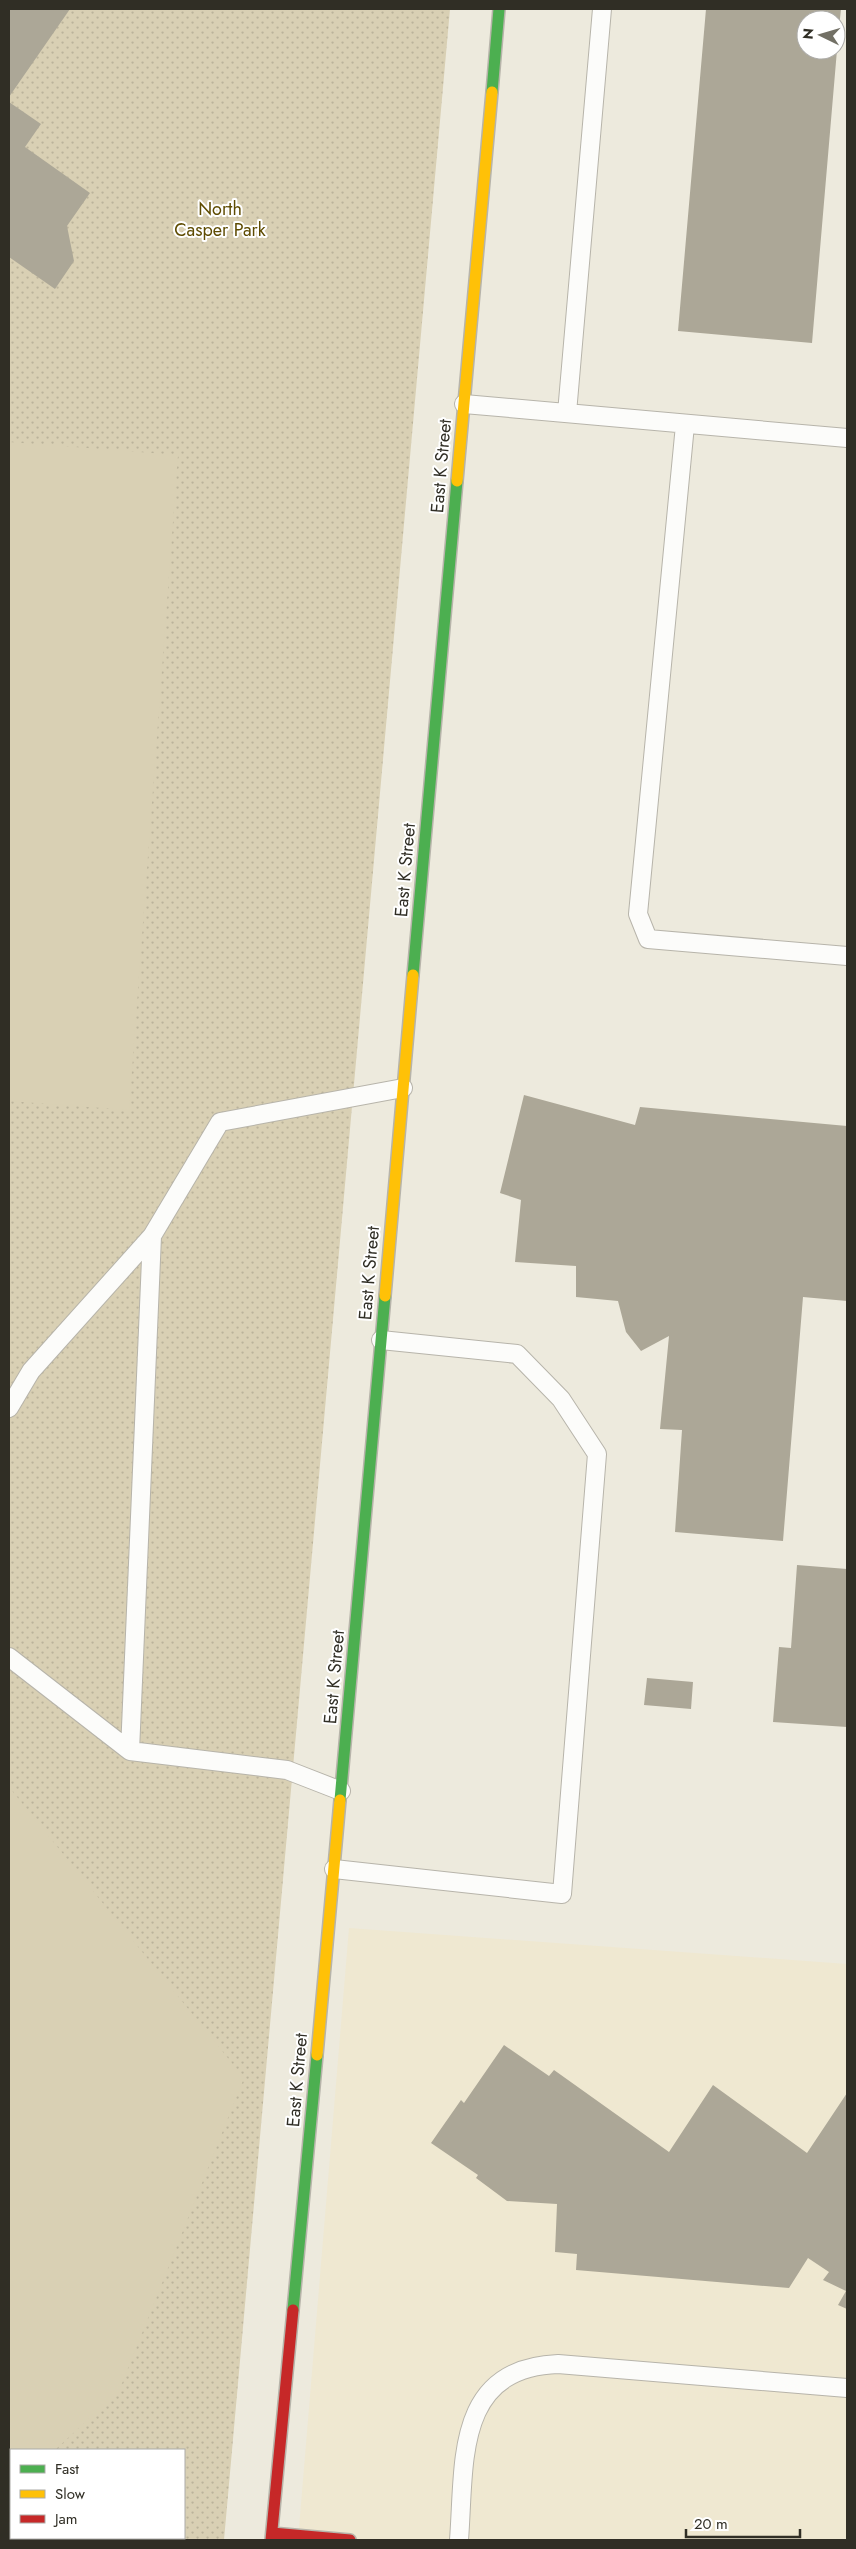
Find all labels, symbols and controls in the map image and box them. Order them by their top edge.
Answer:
north arrow [796,10,846,60]
text: N [798,27,818,40]
park label: North Casper Park [174,196,266,243]
street label: East K Street [424,417,458,514]
street label: East K Street [388,821,422,918]
street label: East K Street [352,1224,386,1321]
street label: East K Street [317,1628,351,1725]
street label: East K Street [280,2031,314,2128]
legend [10,2449,185,2539]
text: Fast [55,2458,79,2480]
text: Slow [55,2483,86,2505]
scale bar [686,2506,800,2538]
text: Jam [53,2508,78,2530]
text: 20 m [694,2513,728,2535]

